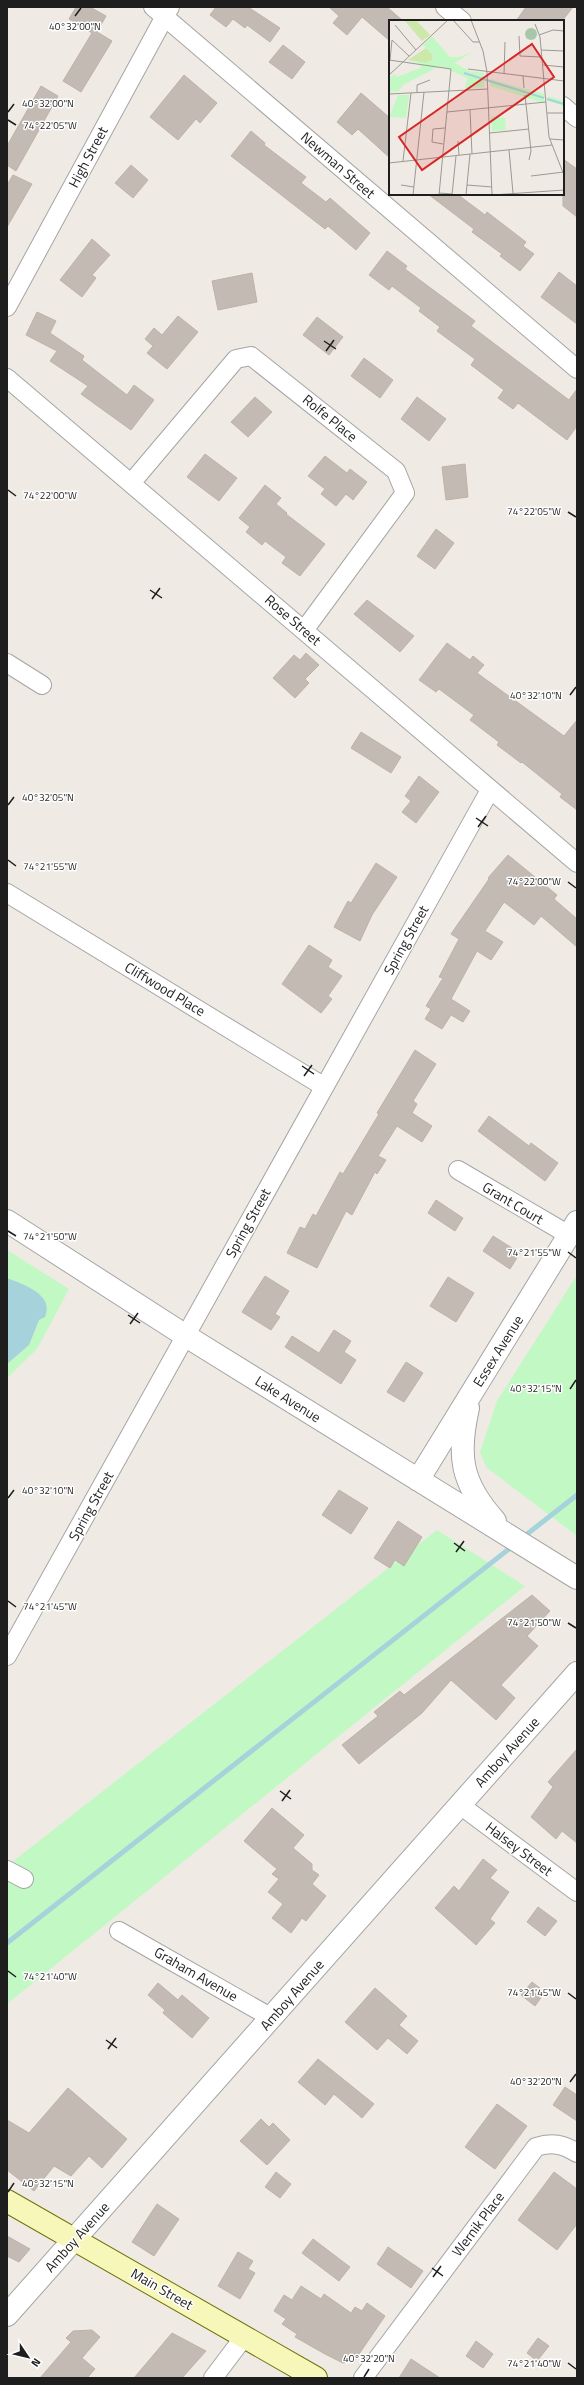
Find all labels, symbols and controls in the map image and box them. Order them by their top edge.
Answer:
text: 40°32'00"N [49,19,101,34]
inset map [389,20,564,195]
text: 40°32'00"N [22,96,74,111]
text: 74°22'05"W [23,118,77,133]
street label: High Street [63,122,112,191]
street label: Newman Street [297,126,380,203]
street label: Rolfe Place [298,389,362,446]
text: 74°22'00"W [23,488,77,503]
text: 74°22'05"W [507,504,561,519]
street label: Rose Street [261,589,326,650]
text: 40°32'10"N [510,688,562,703]
text: 40°32'05"N [22,790,74,805]
text: 74°21'55"W [23,859,77,874]
text: 74°22'00"W [507,874,561,889]
street label: Spring Street [378,901,433,978]
street label: Cliffwood Place [121,956,210,1021]
street label: Grant Court [479,1176,548,1229]
street label: Spring Street [220,1184,275,1261]
text: 74°21'50"W [23,1229,77,1244]
text: 74°21'55"W [507,1245,561,1260]
street label: Essex Avenue [467,1311,528,1391]
street label: Lake Avenue [251,1370,325,1427]
text: 40°32'15"N [510,1381,562,1396]
street label: Spring Street [63,1467,118,1544]
text: 40°32'10"N [22,1483,74,1498]
text: 74°21'45"W [23,1599,77,1614]
text: 74°21'50"W [507,1615,561,1630]
street label: Amboy Avenue [469,1712,544,1792]
street label: Halsey Street [481,1816,557,1881]
street label: Graham Avenue [150,1941,242,2006]
street label: Amboy Avenue [255,1954,329,2035]
text: 74°21'40"W [23,1969,77,1984]
text: 74°21'45"W [507,1985,561,2000]
text: 40°32'20"N [510,2074,562,2089]
text: 40°32'15"N [22,2176,74,2191]
street label: Wernik Place [446,2187,509,2260]
street label: Amboy Avenue [39,2197,114,2277]
street label: Main Street [127,2262,197,2315]
north arrow [8,2337,48,2377]
text: 40°32'20"N [343,2351,395,2366]
text: N [27,2355,45,2370]
text: 74°21'40"W [507,2356,561,2371]

